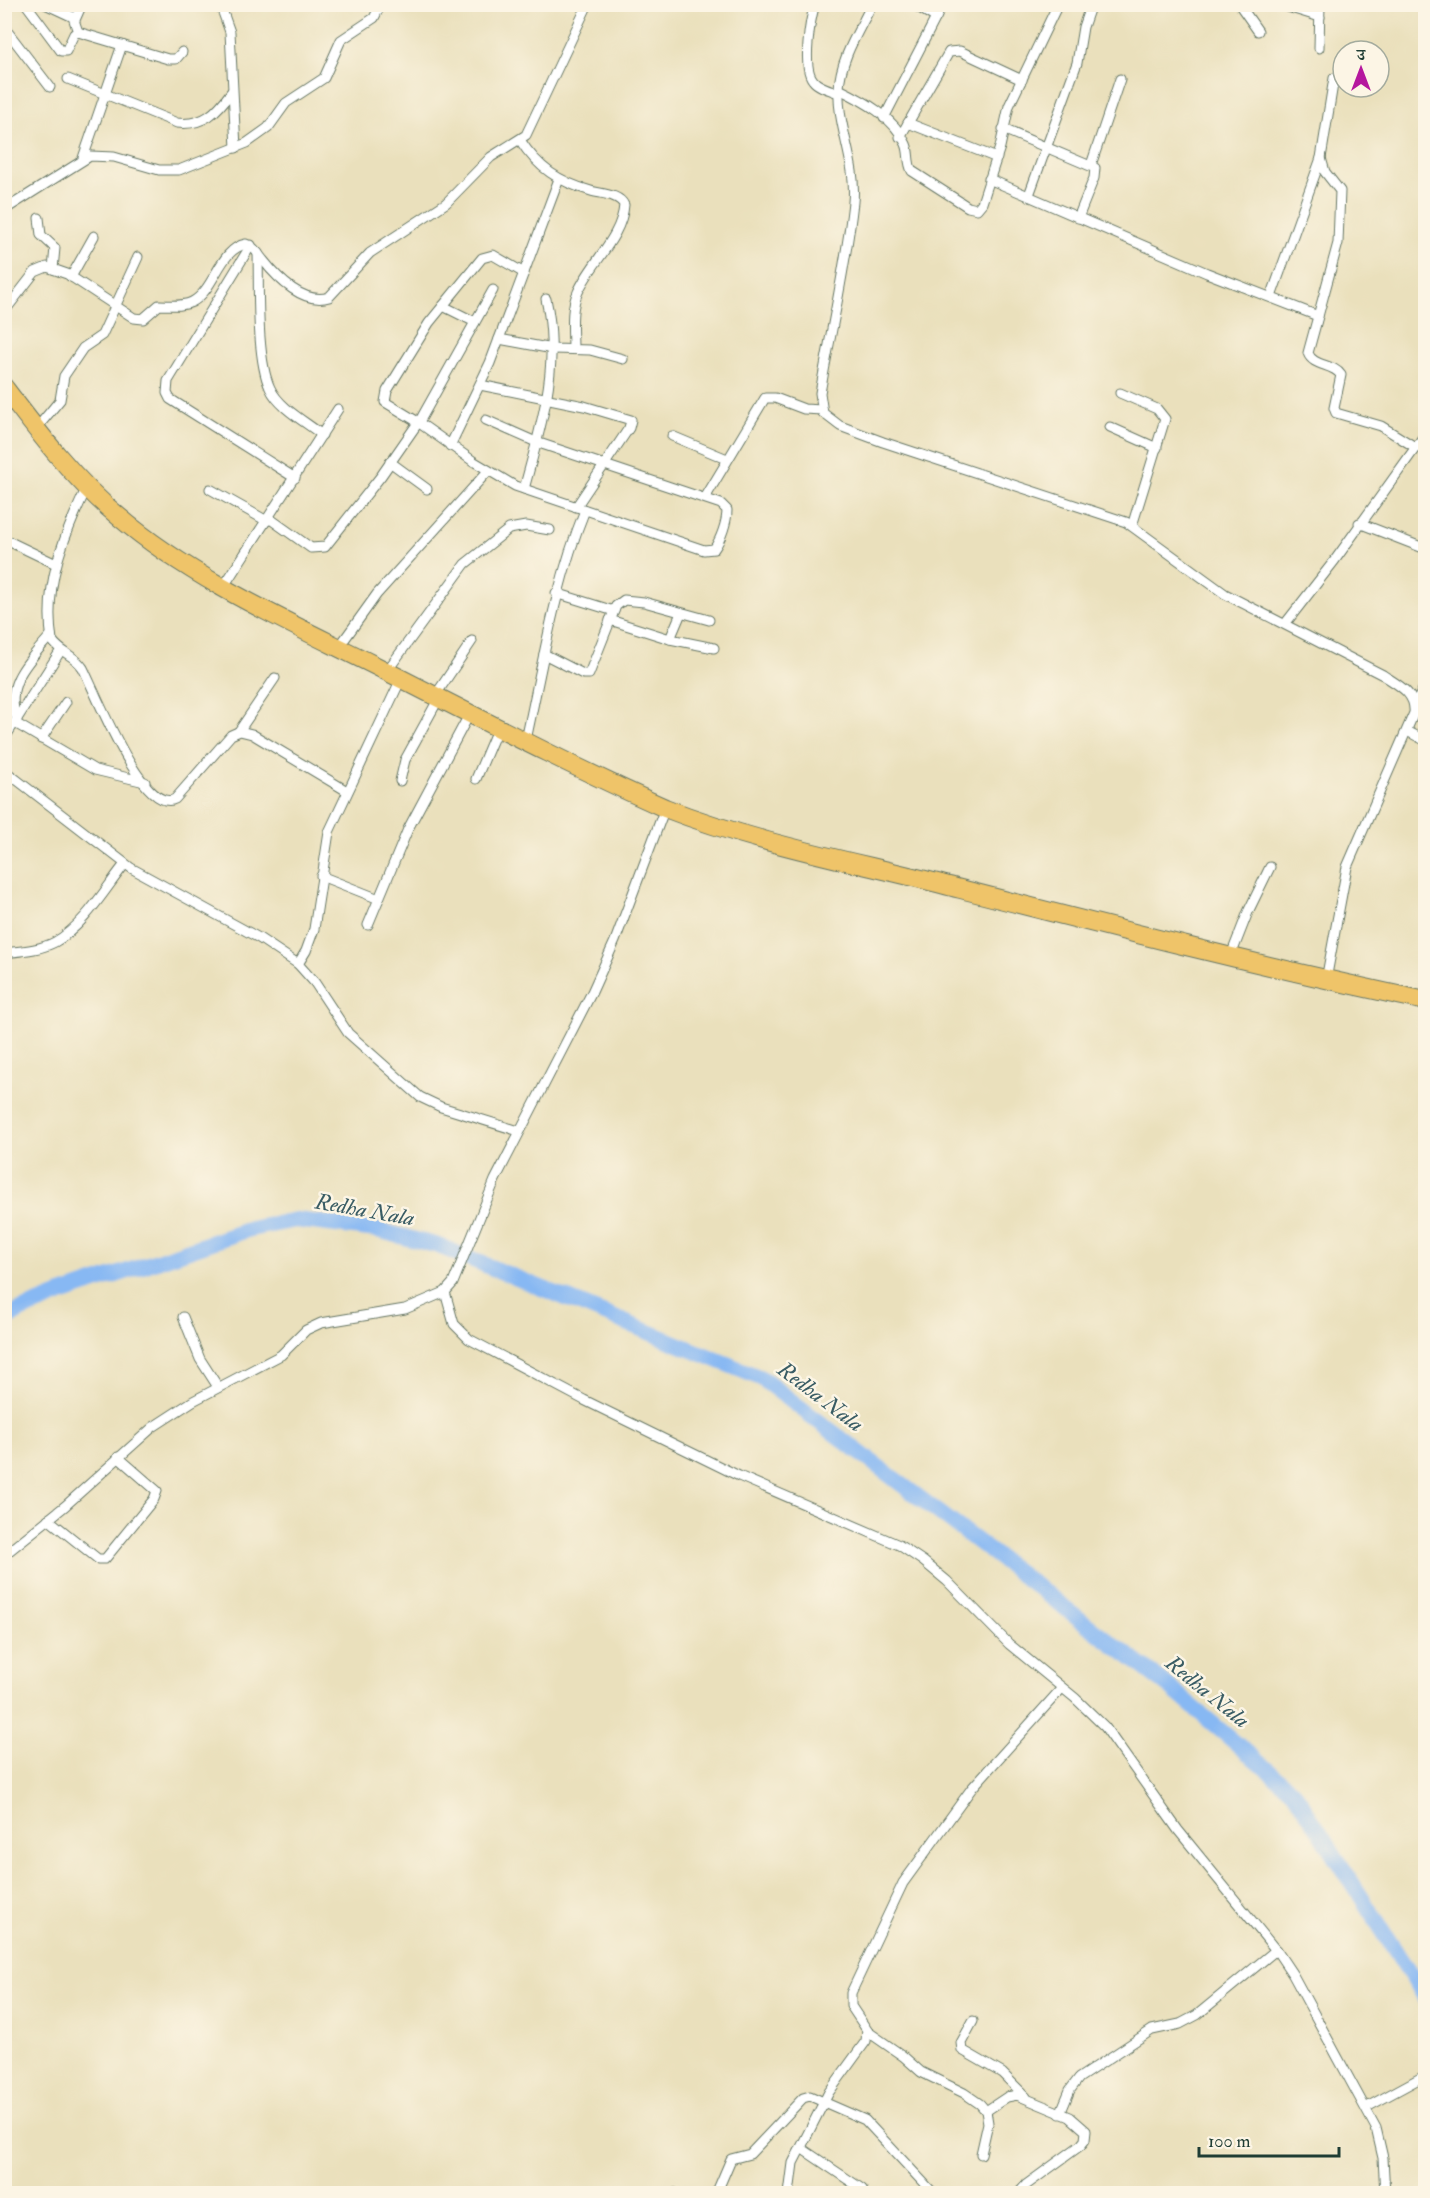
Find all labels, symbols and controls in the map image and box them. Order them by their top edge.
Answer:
north arrow [1331,39,1391,99]
text: उ [1356,45,1367,65]
water label: Redha Nala [312,1187,417,1232]
water label: Redha Nala [771,1355,869,1438]
water label: Redha Nala [1159,1649,1255,1734]
scale bar [1199,2120,1338,2158]
text: 100 m [1208,2130,1251,2153]

